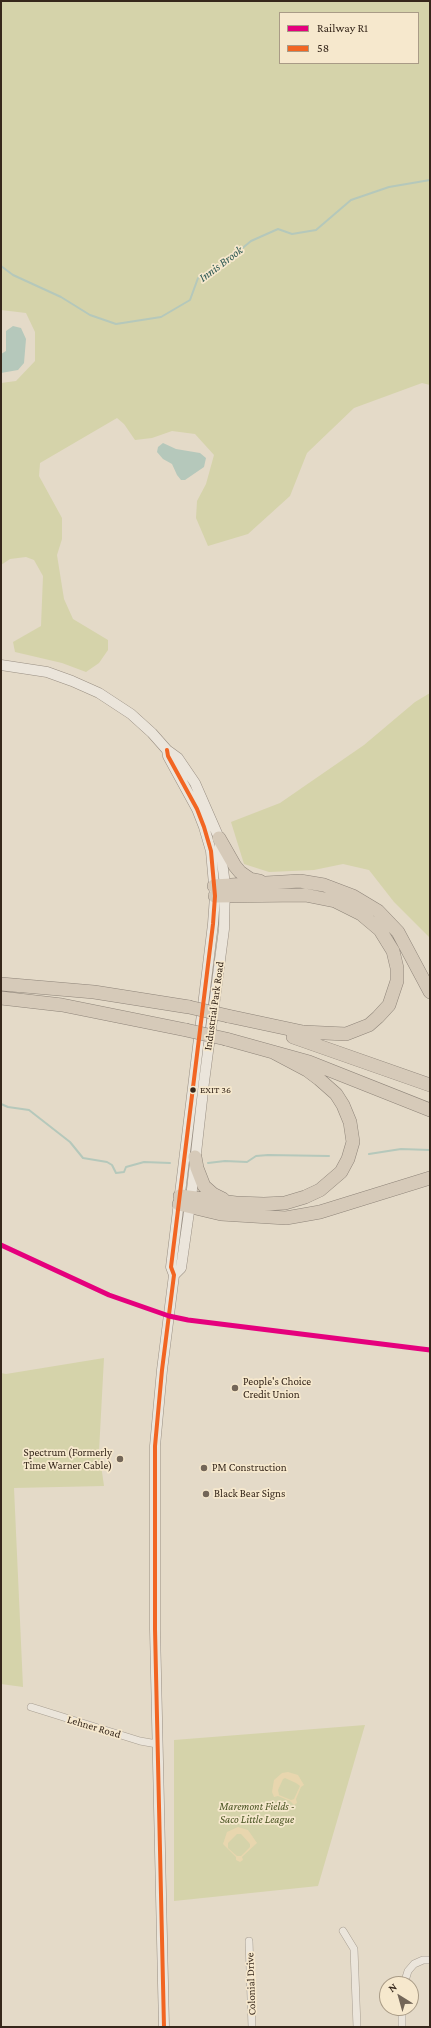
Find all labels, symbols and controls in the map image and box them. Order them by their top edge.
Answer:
legend [279,12,419,64]
text: Railway R1 [317,21,368,35]
text: 58 [317,41,329,55]
water label: Innis Brook [196,243,246,285]
street label: Industrial Park Road [201,961,227,1051]
place label: EXIT 36 [200,1084,231,1096]
marker: EXIT 36 [188,1085,198,1095]
place label: People's Choice Credit Union [243,1375,311,1401]
marker: People's Choice Credit Union [230,1383,240,1393]
place label: Spectrum (Formerly Time Warner Cable) [23,1446,112,1472]
marker: Spectrum (Formerly Time Warner Cable) [115,1454,125,1464]
place label: PM Construction [212,1461,287,1475]
marker: PM Construction [199,1463,209,1473]
place label: Black Bear Signs [214,1487,285,1501]
marker: Black Bear Signs [201,1489,211,1499]
street label: Lehner Road [66,1713,122,1741]
park label: Maremont Fields - Saco Little League [219,1800,295,1826]
street label: Colonial Drive [243,1952,259,2016]
north arrow [379,1976,419,2016]
text: N [386,1980,399,1994]

